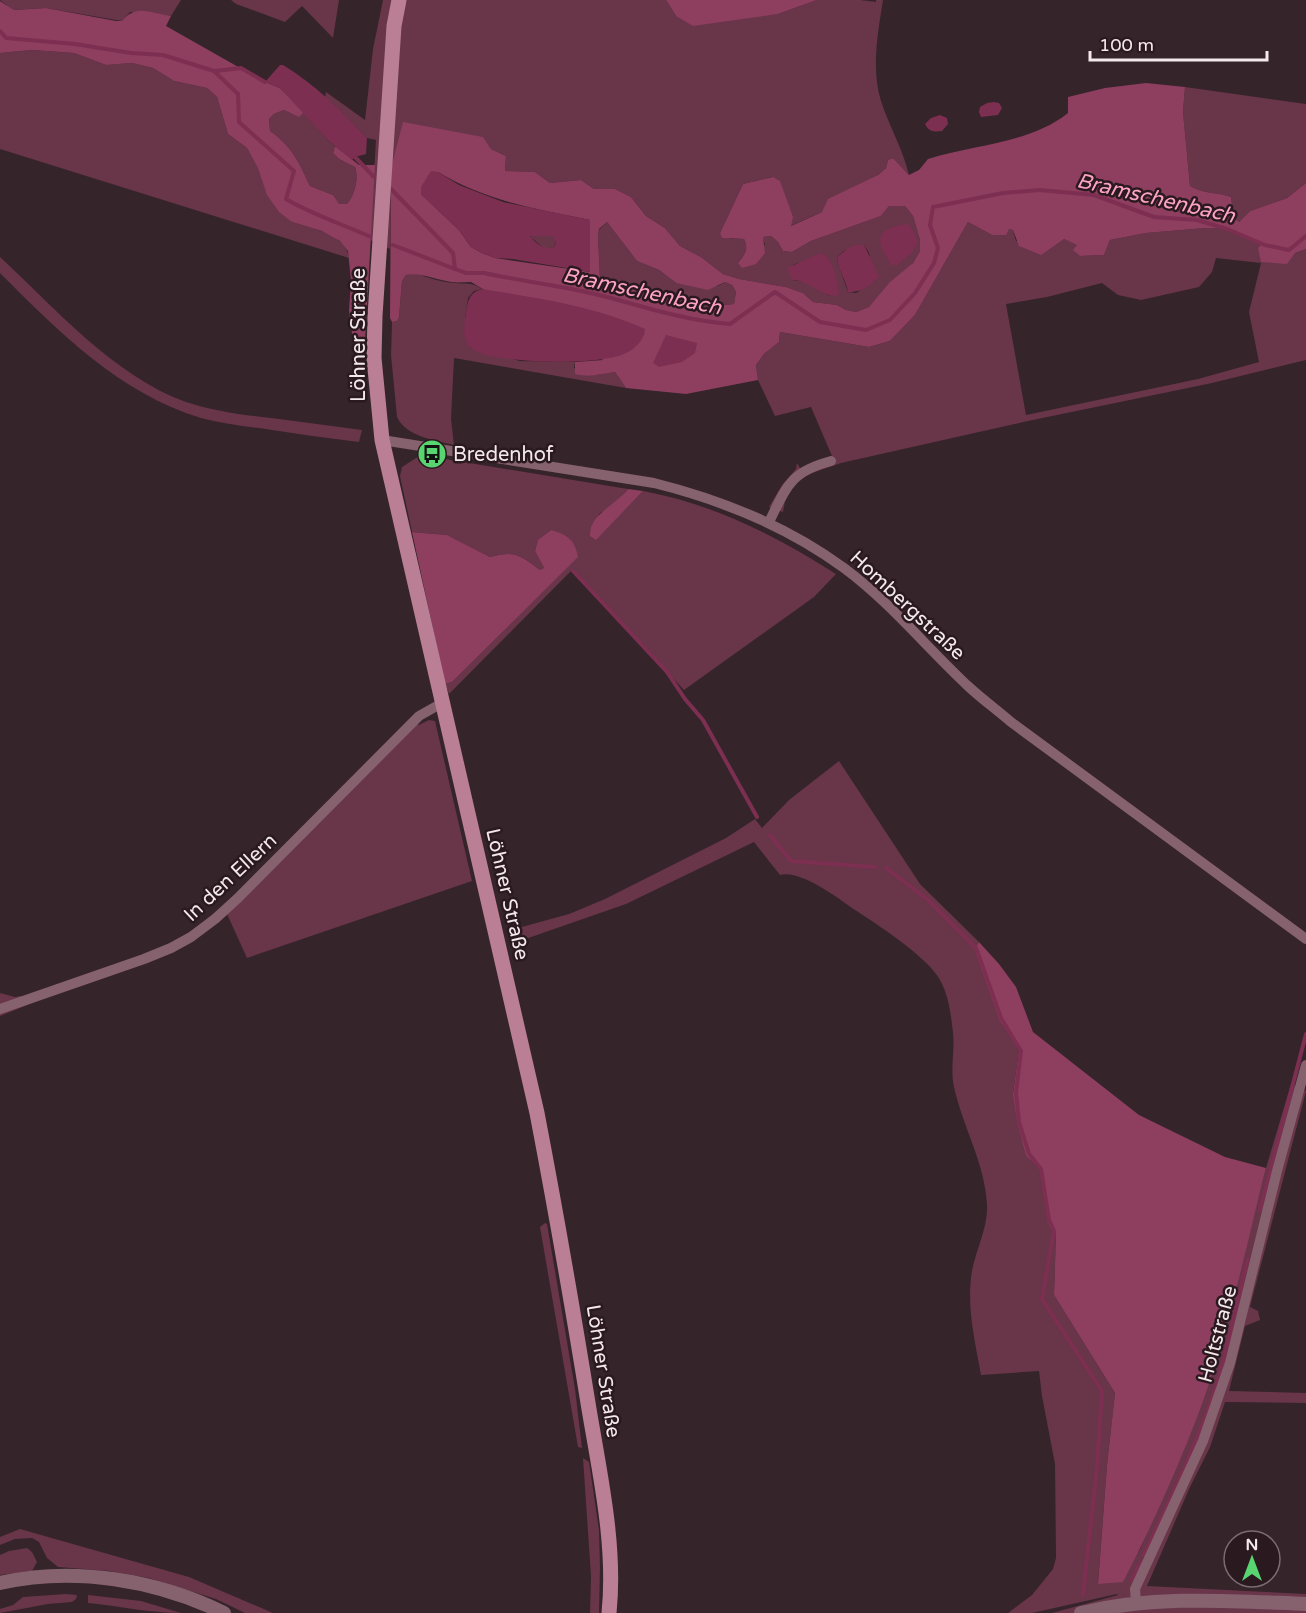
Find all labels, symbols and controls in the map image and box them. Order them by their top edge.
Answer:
scale bar [1090,24,1267,62]
text: 100 m [1099,34,1154,56]
water label: Bramschenbach [1074,168,1238,229]
water label: Bramschenbach [560,262,725,321]
street label: Löhner Straße [347,268,371,402]
bus stop icon: Bredenhof [416,438,448,470]
place label: Bredenhof [453,443,554,467]
street label: Hombergstraße [845,546,970,665]
street label: Löhner Straße [480,826,534,962]
street label: In den Ellern [179,829,282,927]
street label: Holtstraße [1194,1283,1242,1385]
street label: Löhner Straße [581,1303,625,1439]
north arrow [1222,1529,1282,1589]
text: N [1246,1535,1258,1555]

